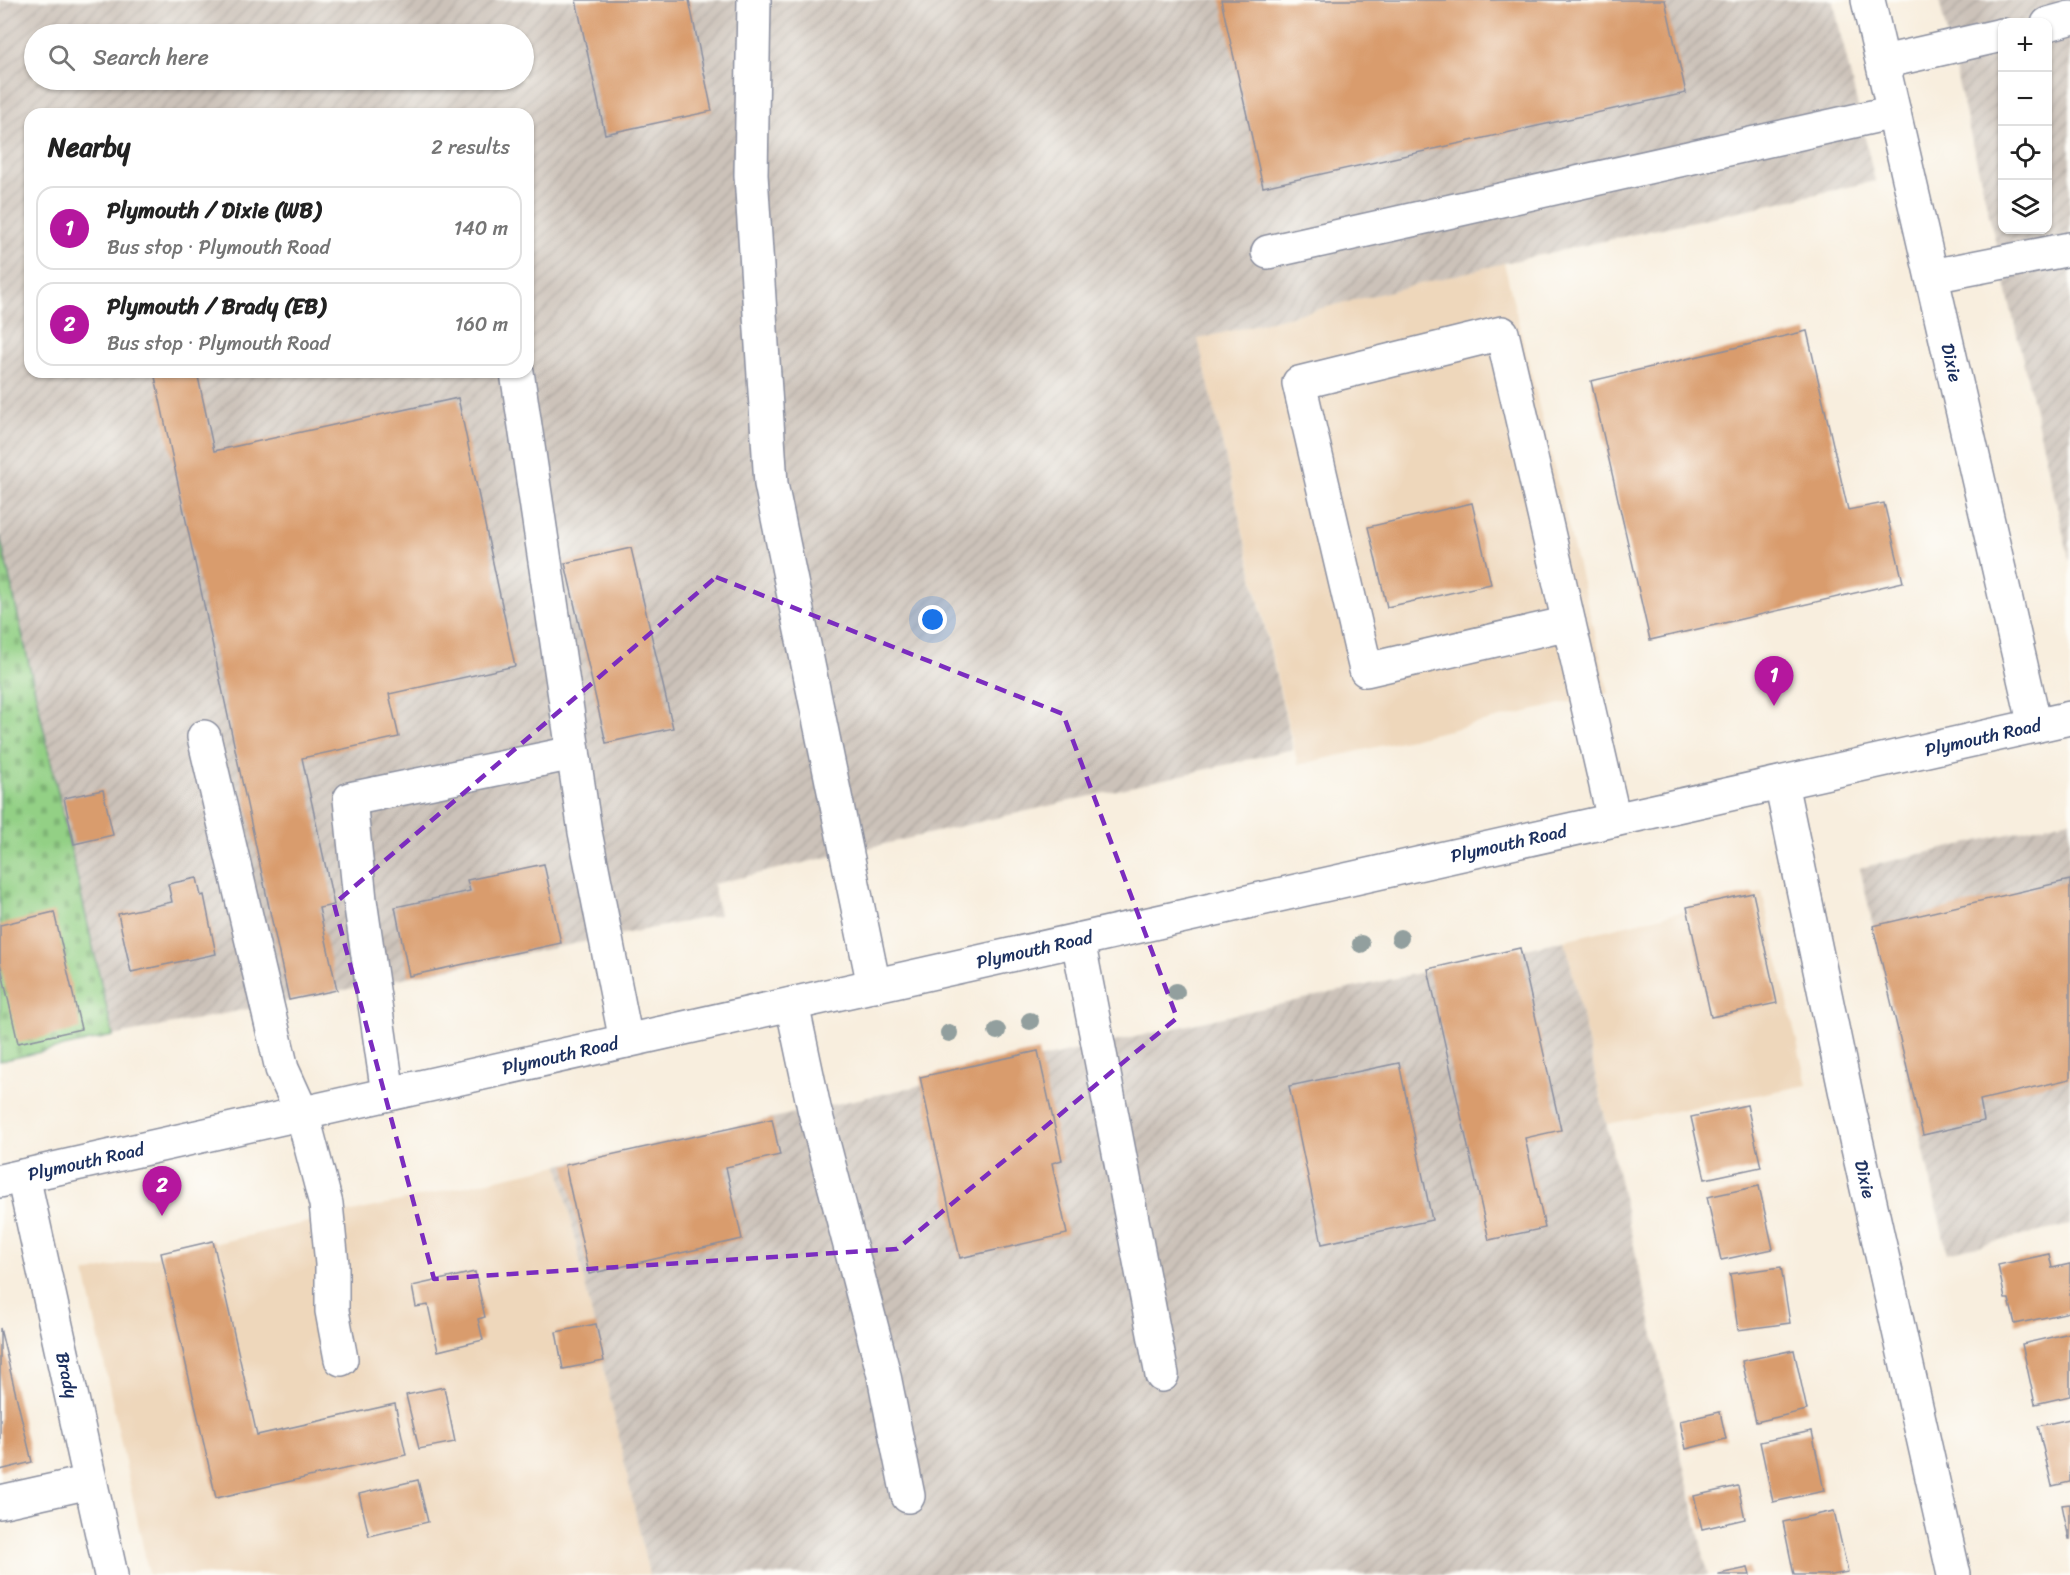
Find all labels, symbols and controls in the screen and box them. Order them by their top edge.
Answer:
map controls [1998,18,2052,234]
button: + [1998,18,2052,72]
search box [24,24,534,90]
text: Search here [93,38,209,77]
icon: search [45,41,78,74]
button: − [1998,72,2052,126]
text: Nearby [48,124,130,170]
button: locate [1998,126,2052,180]
text: 2 results [431,130,510,165]
button: layers [1998,180,2052,234]
text: Plymouth / Dixie (WB) [107,191,321,230]
text: 1 [65,211,74,246]
text: 140 m [454,211,508,246]
text: Bus stop · Plymouth Road [107,230,330,265]
text: Plymouth / Brady (EB) [107,287,326,326]
text: 2 [64,307,75,342]
text: 160 m [455,307,508,342]
text: Bus stop · Plymouth Road [107,326,330,361]
street label: Dixie [1931,340,1971,385]
your location [918,605,947,634]
pin: 1 [1754,656,1794,706]
street label: Plymouth Road [1922,709,2046,766]
street label: Plymouth Road [1447,815,1571,872]
street label: Plymouth Road [973,921,1097,978]
street label: Plymouth Road [499,1027,623,1084]
street label: Plymouth Road [25,1133,149,1190]
street label: Dixie [1845,1157,1885,1202]
pin: 2 [142,1166,182,1216]
street label: Brady [46,1349,88,1402]

